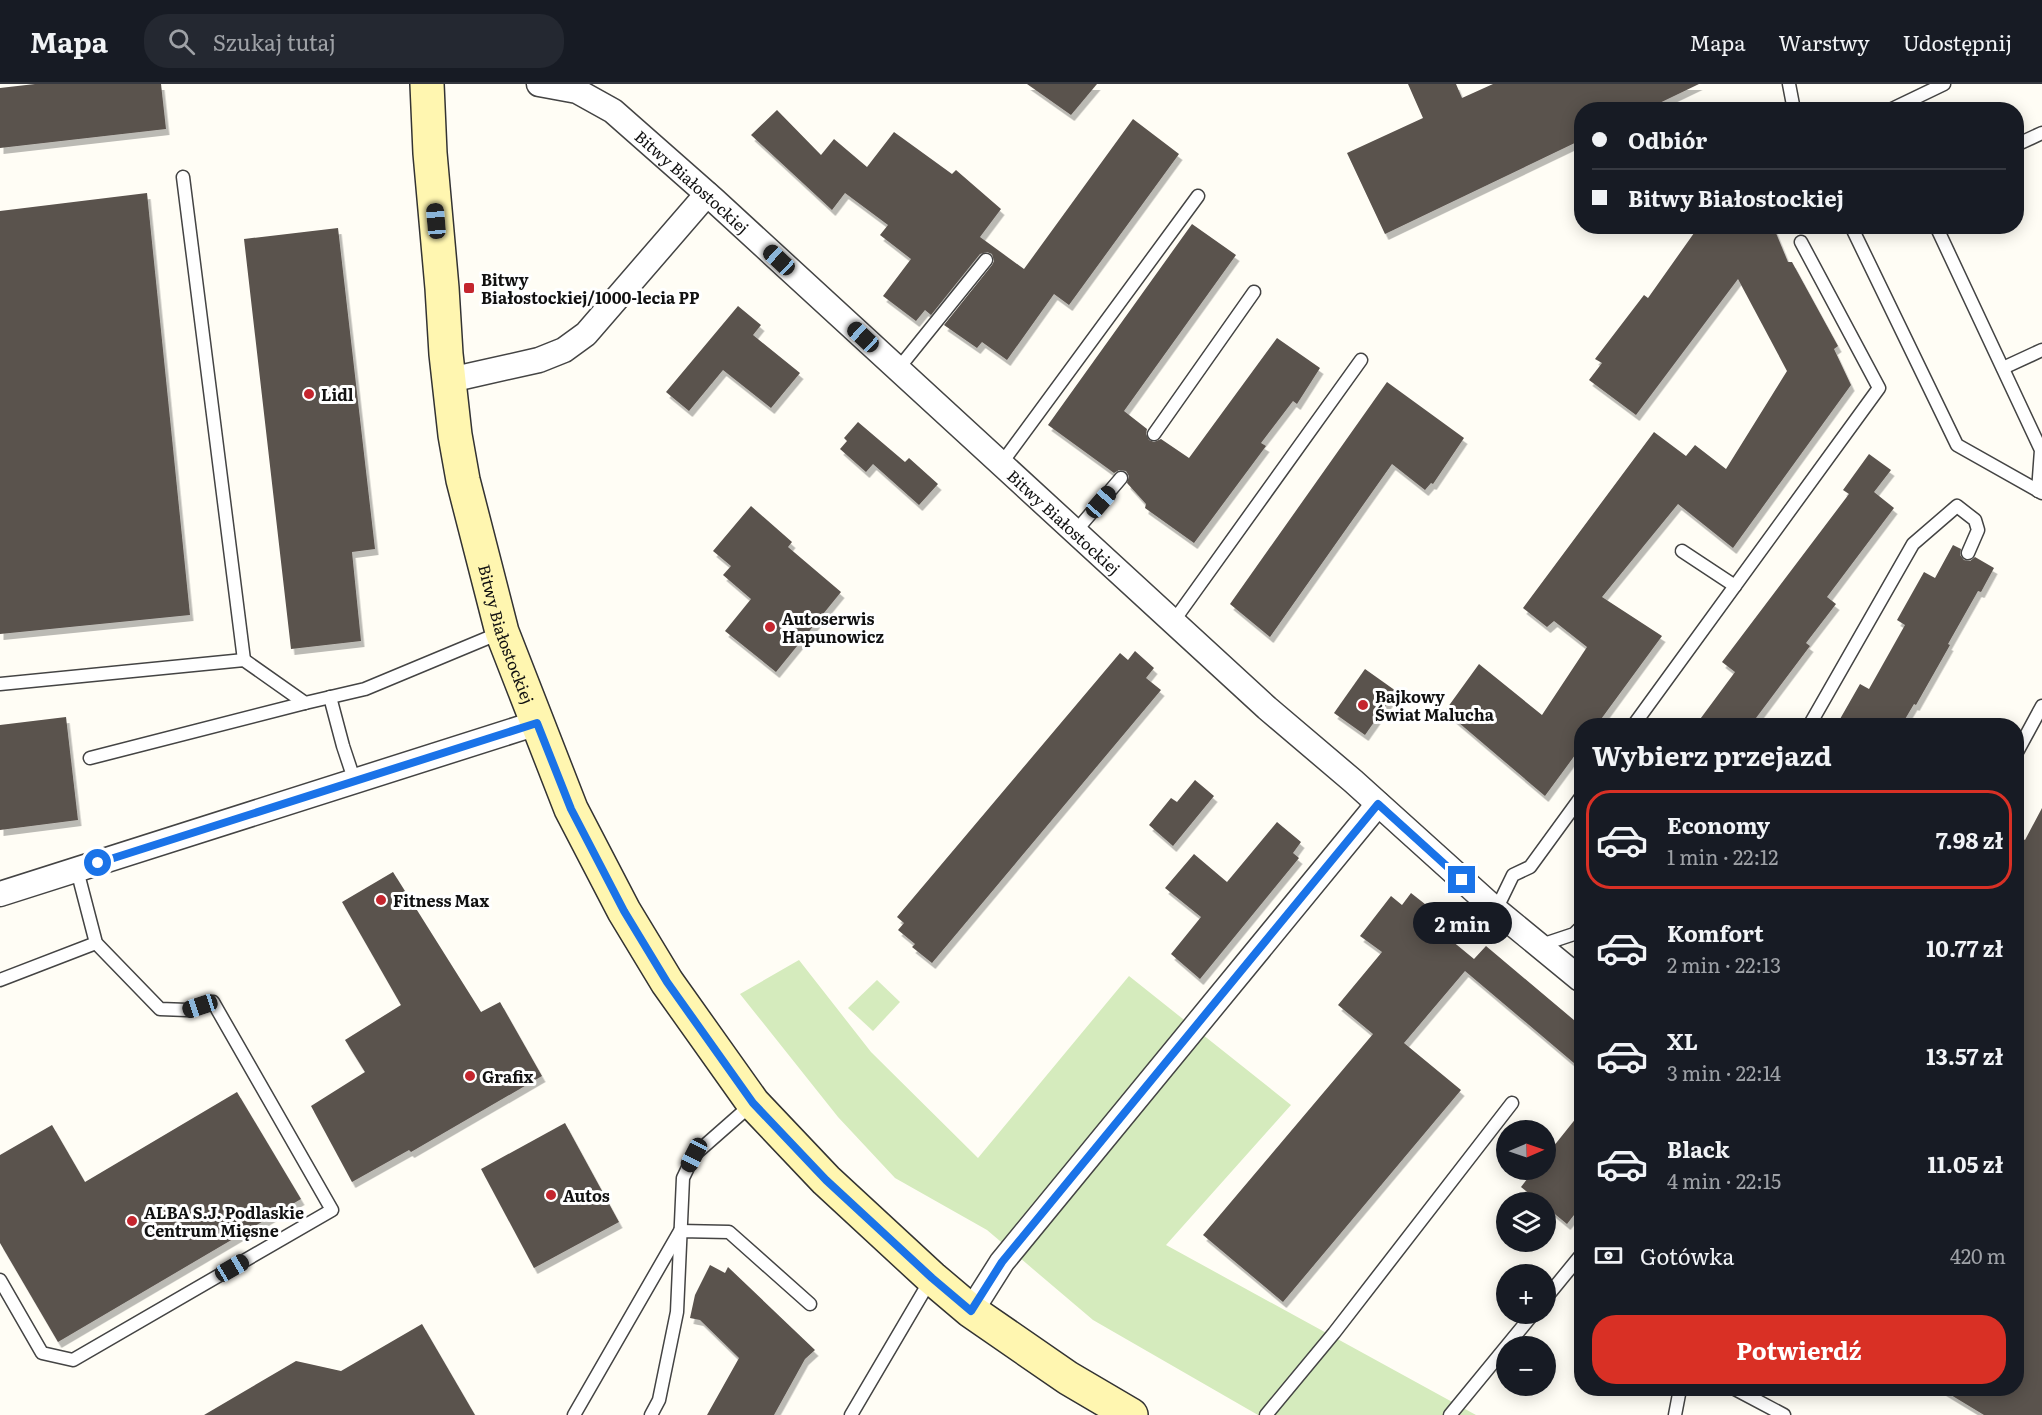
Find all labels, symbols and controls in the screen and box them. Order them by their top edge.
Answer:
search box [144,14,564,68]
text: Mapa [30,20,108,62]
icon: search [165,25,198,58]
text: Szukaj tutaj [213,25,336,58]
text: Mapa [1690,26,1746,57]
text: Warstwy [1779,26,1870,57]
text: Udostępnij [1903,26,2012,57]
text: Odbiór [1628,123,1707,156]
street label: Bitwy Białostockiej [630,124,755,239]
text: Bitwy Białostockiej [1628,181,1844,214]
car [425,202,447,240]
car [760,241,798,279]
place label: Bitwy Białostockiej/1000-lecia PP [481,267,700,309]
marker: Bitwy Białostockiej/1000-lecia PP [462,281,476,295]
car [844,318,882,356]
place label: Lidl [321,382,354,406]
marker: Lidl [302,387,316,401]
street label: Bitwy Białostockiej [1002,464,1126,580]
car [1082,483,1120,521]
street label: Bitwy Białostockiej [473,561,541,707]
place label: Autoserwis Hapunowicz [782,606,884,648]
marker: Autoserwis Hapunowicz [763,620,777,634]
place label: Bajkowy Świat Malucha [1375,684,1495,726]
marker: Bajkowy Świat Malucha [1356,698,1370,712]
text: Wybierz przejazd [1592,734,1832,774]
text: Economy [1667,808,1770,841]
icon: car [1595,813,1649,867]
text: 7.98 zł [1936,823,2003,856]
text: 1 min · 22:12 [1667,841,1778,871]
route start [84,849,111,876]
route end [1448,866,1475,893]
place label: Fitness Max [393,888,489,912]
marker: Fitness Max [374,893,388,907]
callout: 2 min [1412,901,1512,943]
text: 2 min [1435,908,1490,938]
text: Komfort [1667,916,1764,949]
icon: car [1595,921,1649,975]
text: 10.77 zł [1926,931,2003,964]
text: 2 min · 22:13 [1667,949,1781,979]
car [180,992,220,1020]
text: XL [1667,1024,1698,1057]
icon: car [1595,1029,1649,1083]
text: 13.57 zł [1926,1039,2003,1072]
text: 3 min · 22:14 [1667,1057,1781,1087]
place label: Grafix [482,1064,534,1088]
marker: Grafix [463,1069,477,1083]
north arrow [1496,1120,1556,1180]
map controls [1496,1120,1556,1396]
text: Black [1667,1132,1729,1165]
car [678,1135,710,1175]
icon: car [1595,1137,1649,1191]
text: 11.05 zł [1928,1147,2003,1180]
text: 4 min · 22:15 [1667,1165,1781,1195]
place label: Autos [563,1183,610,1207]
marker: Autos [544,1188,558,1202]
button: layers [1496,1192,1556,1252]
place label: ALBA S.J. Podlaskie Centrum Mięsne [144,1200,304,1242]
marker: ALBA S.J. Podlaskie Centrum Mięsne [125,1214,139,1228]
icon: cash [1592,1239,1625,1272]
text: Gotówka [1640,1239,1734,1272]
text: 420 m [1950,1240,2006,1270]
car [212,1251,252,1285]
button: + [1496,1264,1556,1324]
button: Potwierdź [1592,1315,2006,1384]
button: − [1496,1336,1556,1396]

